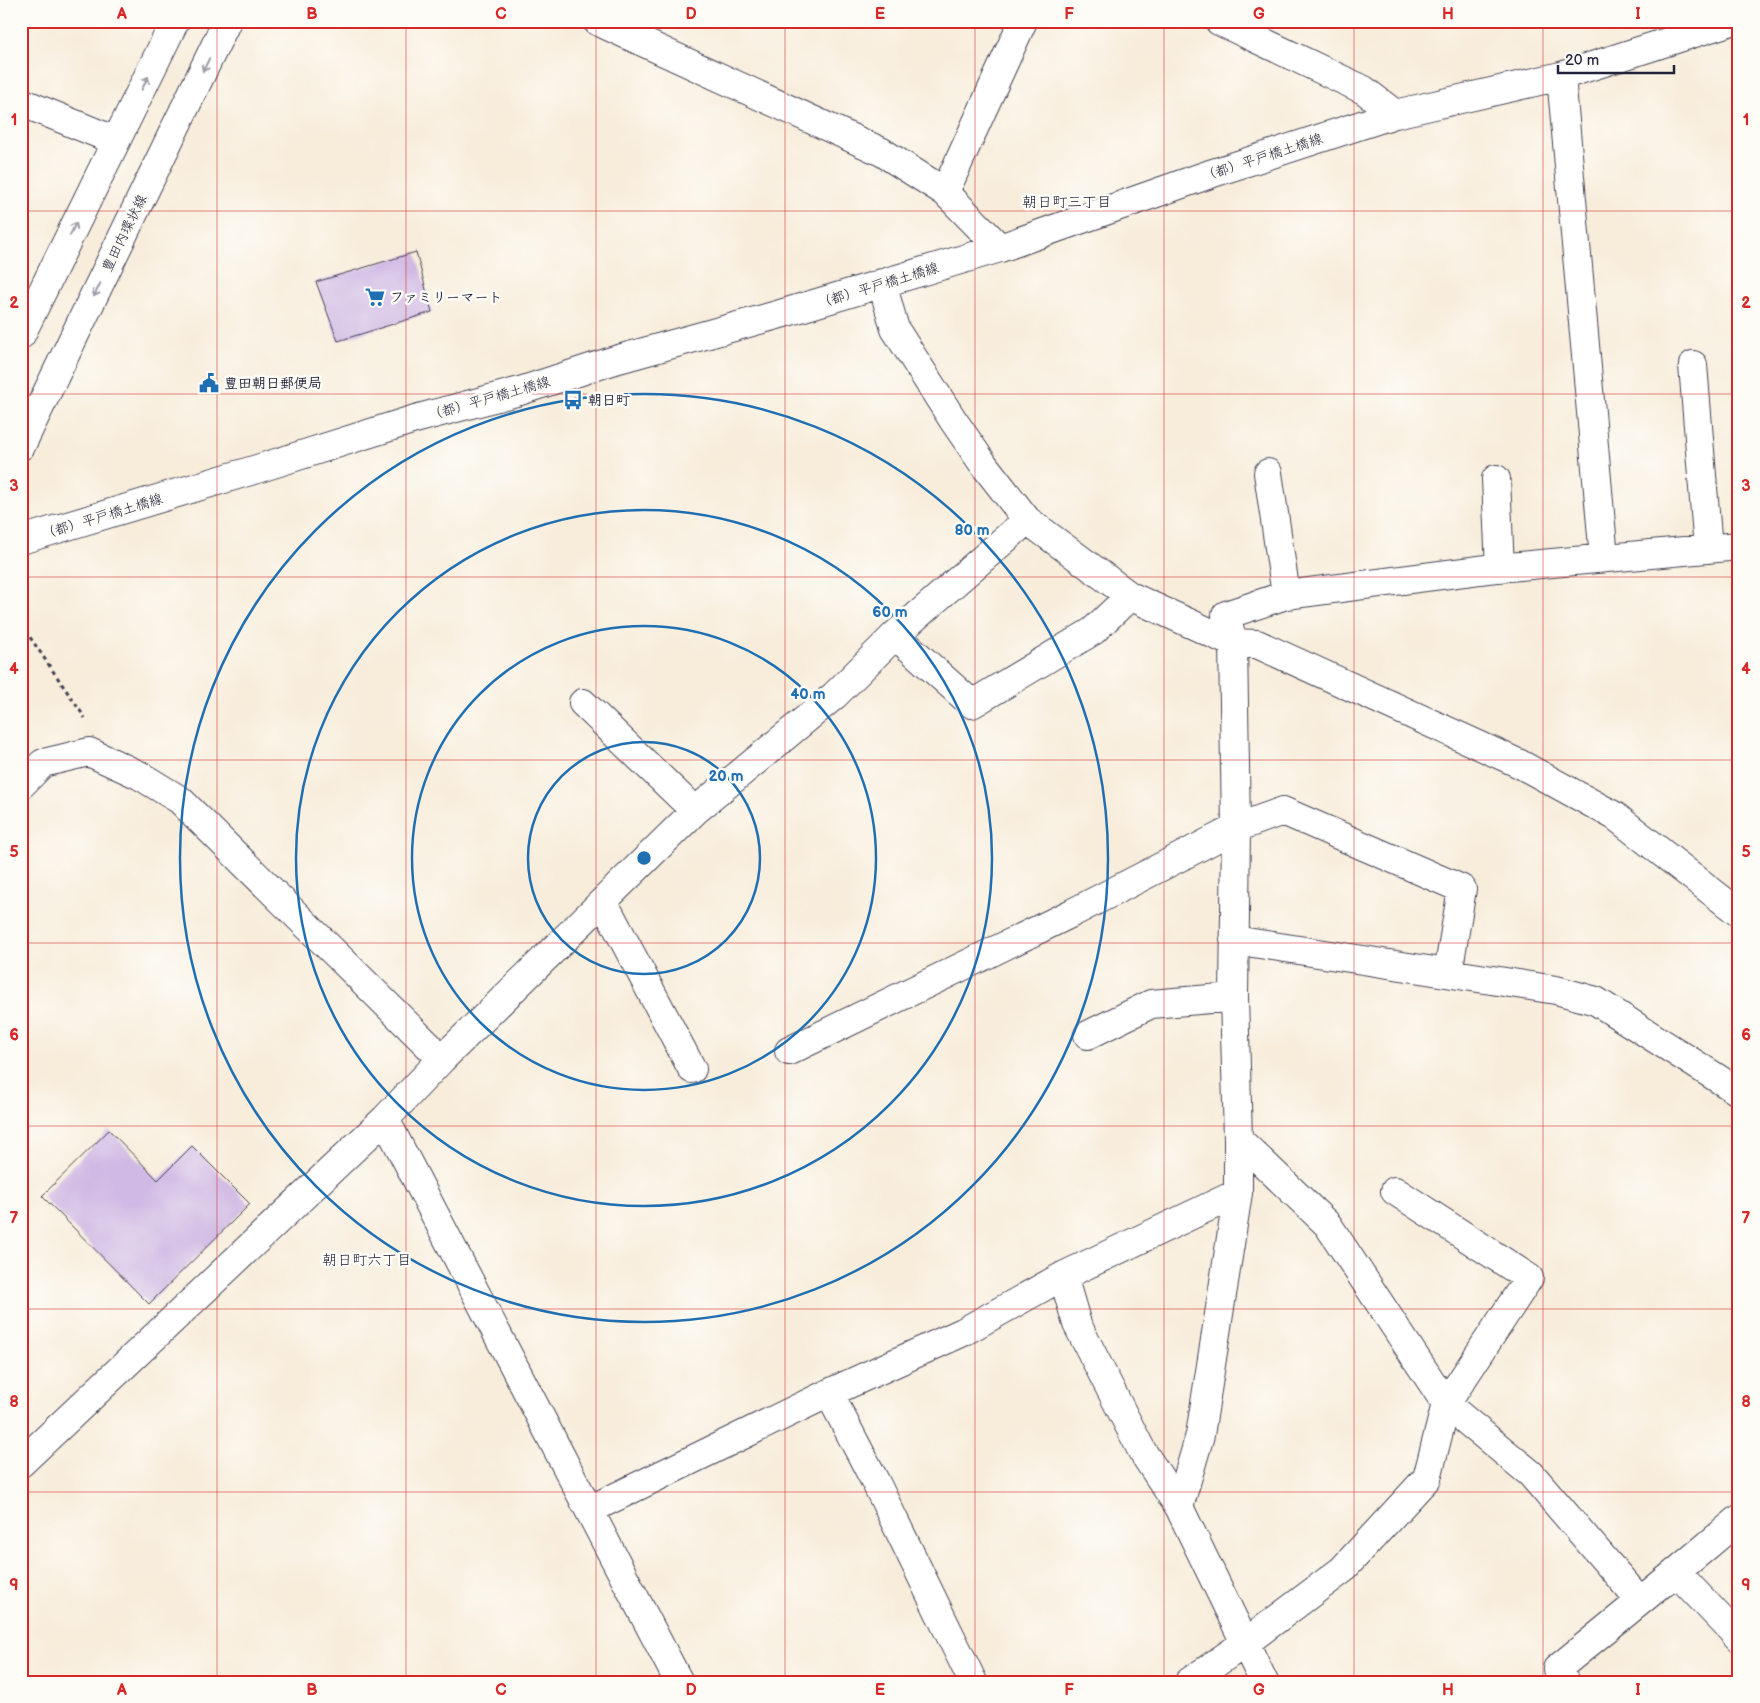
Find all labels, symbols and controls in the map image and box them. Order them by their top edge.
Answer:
text: A [116,5,127,24]
text: B [306,5,318,24]
text: C [495,5,507,24]
text: D [685,5,697,24]
text: E [875,5,885,24]
text: F [1064,5,1074,24]
text: G [1253,5,1265,24]
text: H [1442,5,1454,24]
text: I [1635,5,1641,24]
scale bar [1558,42,1674,74]
text: 20 m [1565,51,1599,70]
one-way arrow [201,57,210,72]
one-way arrow [140,75,150,90]
text: 1 [11,111,17,130]
text: 1 [1743,111,1749,130]
street label: （都）平戸橋土橋線 [1200,130,1325,185]
street label: 豊田内環状線 [98,192,151,275]
district label: 朝日町三丁目 [1022,193,1112,212]
one-way arrow [69,221,79,236]
street label: （都）平戸橋土橋線 [815,259,941,312]
one-way arrow [92,282,101,297]
supermarket icon: ファミリーマート [364,286,386,308]
place label: ファミリーマート [390,289,503,306]
text: 2 [9,294,19,313]
text: 2 [1741,294,1751,313]
public building icon: 豊田朝日郵便局 [198,372,220,394]
street label: （都）平戸橋土橋線 [426,373,552,424]
place label: 豊田朝日郵便局 [224,375,322,392]
bus stop icon: 朝日町 [562,389,584,411]
place label: 朝日町 [588,392,630,409]
text: 3 [9,477,19,496]
text: 3 [1741,477,1751,496]
street label: （都）平戸橋土橋線 [39,490,165,543]
text: 80 m [954,521,990,540]
text: 60 m [872,603,908,622]
text: 4 [9,660,19,679]
text: 4 [1741,660,1751,679]
text: 40 m [790,685,826,704]
text: 20 m [709,767,744,786]
text: 5 [9,843,19,862]
text: 5 [1741,843,1751,862]
centre of rings [635,849,653,867]
text: 6 [9,1026,19,1045]
text: 6 [1741,1026,1751,1045]
text: 7 [10,1209,19,1228]
text: 7 [1742,1209,1751,1228]
district label: 朝日町六丁目 [322,1251,412,1270]
text: 8 [9,1393,19,1412]
text: 8 [1741,1393,1751,1412]
text: 9 [9,1576,19,1595]
text: 9 [1741,1576,1751,1595]
text: A [116,1681,127,1700]
text: B [306,1681,318,1700]
text: C [495,1681,507,1700]
text: D [685,1681,697,1700]
text: E [875,1681,885,1700]
text: F [1064,1681,1074,1700]
text: G [1253,1681,1265,1700]
text: H [1442,1681,1454,1700]
text: I [1635,1681,1641,1700]

